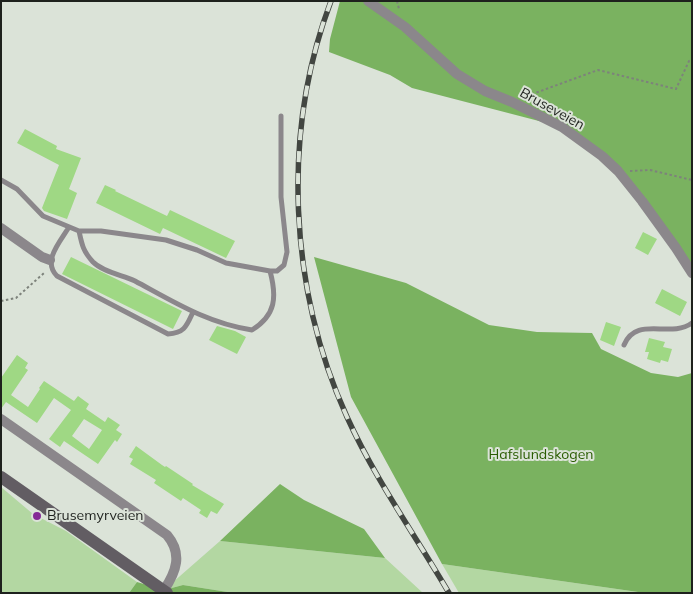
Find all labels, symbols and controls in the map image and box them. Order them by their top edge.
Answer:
street label: Bruseveien [517,84,587,134]
park label: Hafslundskogen [489,447,593,463]
place label: Brusemyrveien [47,508,143,524]
marker: Brusemyrveien [31,510,43,522]

